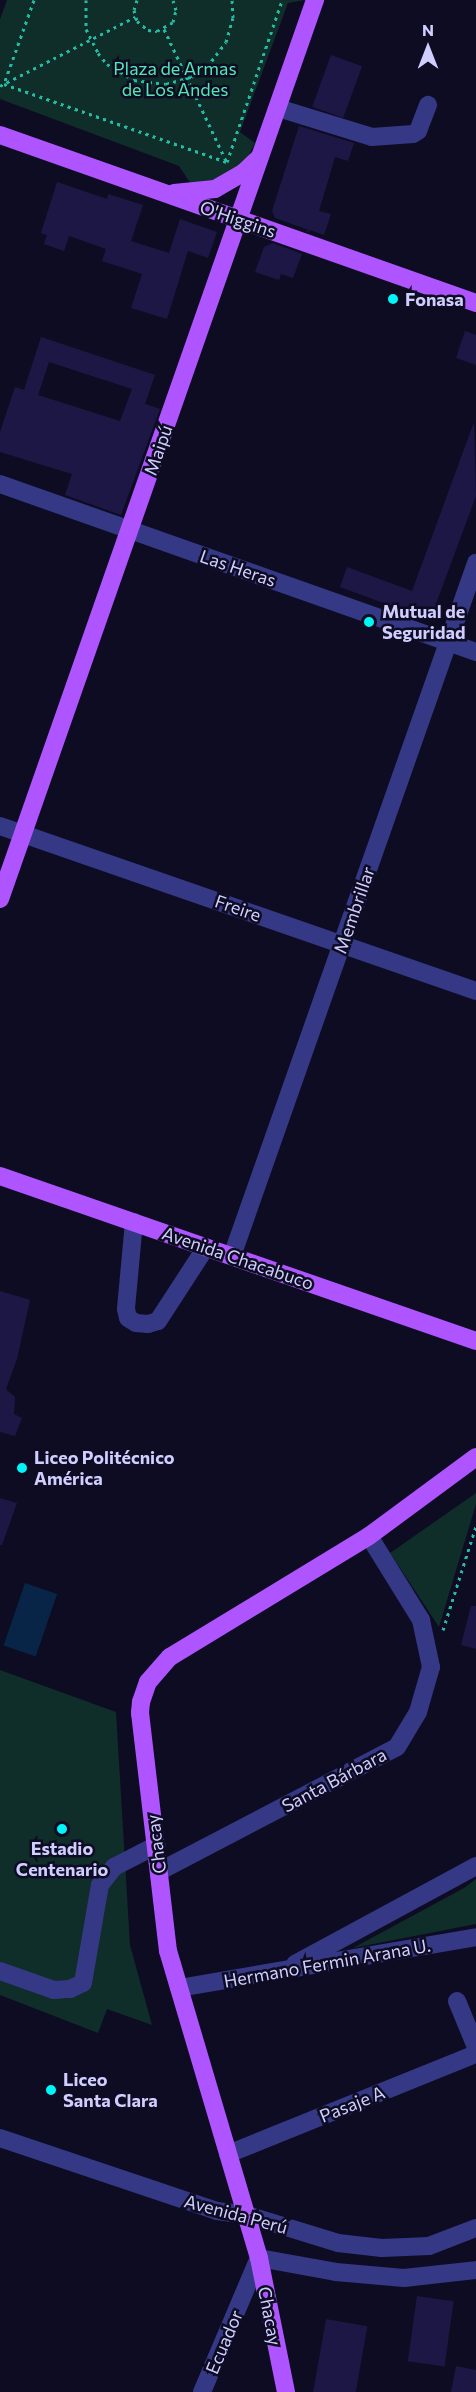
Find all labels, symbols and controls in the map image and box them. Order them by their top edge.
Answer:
north arrow [398,18,458,78]
text: N [422,20,434,39]
park label: Plaza de Armas de Los Andes [113,58,237,100]
street label: O'Higgins [197,196,279,242]
place label: Fonasa [405,288,464,310]
marker: Fonasa [386,292,400,306]
street label: Maipú [139,422,177,478]
street label: Las Heras [197,545,279,591]
place label: Mutual de Seguridad [382,601,465,644]
marker: Mutual de Seguridad [360,613,378,631]
street label: Membrillar [329,864,379,956]
street label: Freire [212,890,264,926]
street label: Avenida Chacabuco [159,1222,317,1294]
place label: Liceo Politécnico América [34,1447,175,1490]
marker: Liceo Politécnico América [15,1461,29,1475]
street label: Santa Bárbara [278,1743,390,1817]
street label: Chacay [142,1813,170,1875]
marker: Estadio Centenario [55,1822,69,1836]
place label: Estadio Centenario [16,1838,108,1880]
street label: Hermano Fermin Arana U. [222,1934,432,1992]
place label: Liceo Santa Clara [63,2069,158,2112]
street label: Pasaje A [316,2081,388,2127]
marker: Liceo Santa Clara [44,2083,58,2097]
street label: Avenida Perú [182,2190,290,2238]
street label: Chacay [254,2285,286,2347]
street label: Ecuador [201,2307,247,2377]

